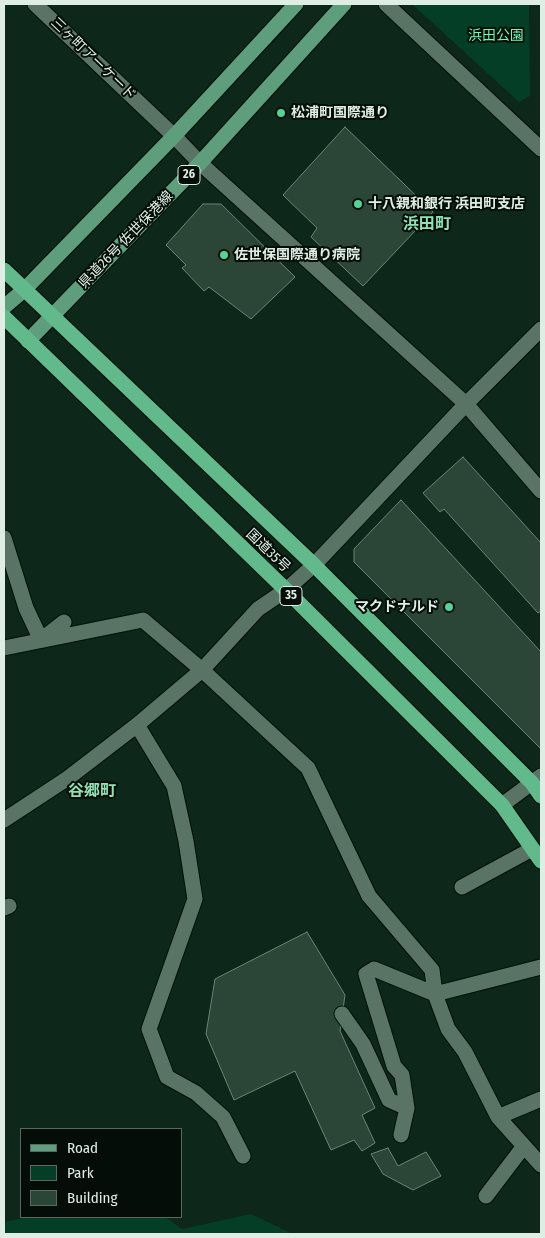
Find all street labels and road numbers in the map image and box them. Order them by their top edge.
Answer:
street label: 三ヶ町アーケード [47,14,139,104]
road number: 26 [178,166,200,184]
street label: 県道26号 佐世保港線 [75,188,177,292]
street label: 国道35号 [242,526,294,576]
road number: 35 [280,586,302,606]

